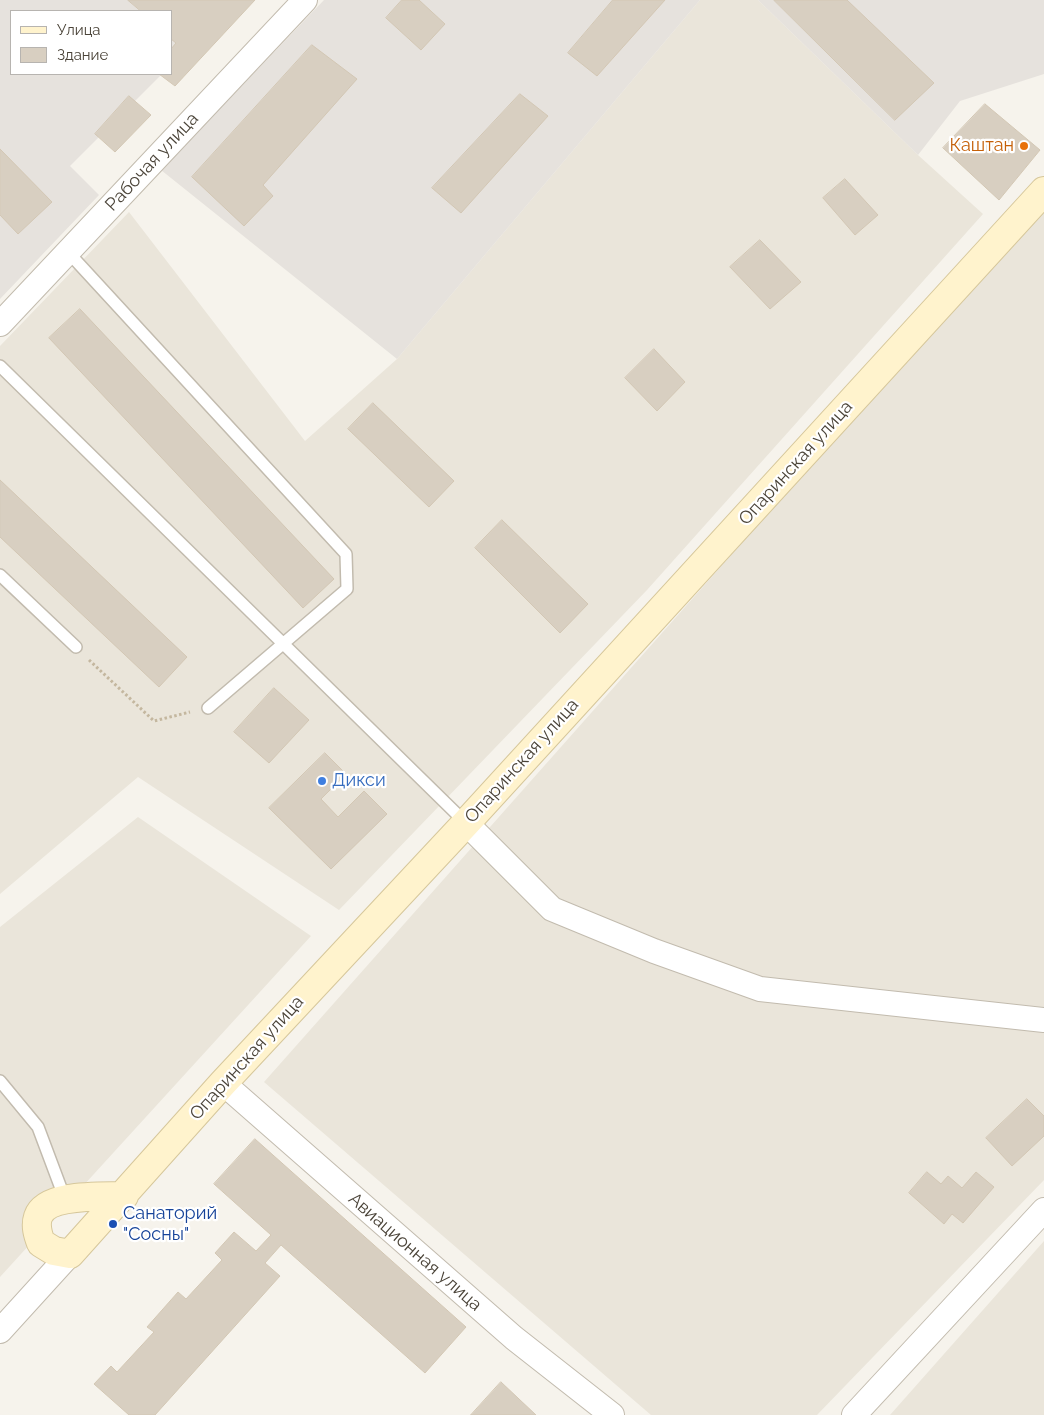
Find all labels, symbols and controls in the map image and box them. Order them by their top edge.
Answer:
legend [10,10,172,75]
text: Улица [57,21,101,39]
text: Здание [57,46,108,64]
street label: Рабочая улица [101,108,203,216]
place label: Каштан [950,135,1014,157]
marker: Каштан [1018,140,1030,152]
street label: Опаринская улица [735,396,857,530]
street label: Опаринская улица [461,694,583,828]
place label: Дикси [332,770,386,792]
marker: Дикси [316,775,328,787]
street label: Опаринская улица [186,991,308,1125]
street label: Авиационная улица [344,1188,486,1316]
place label: Санаторий "Сосны" [123,1203,217,1246]
marker: Санаторий "Сосны" [107,1218,119,1230]

